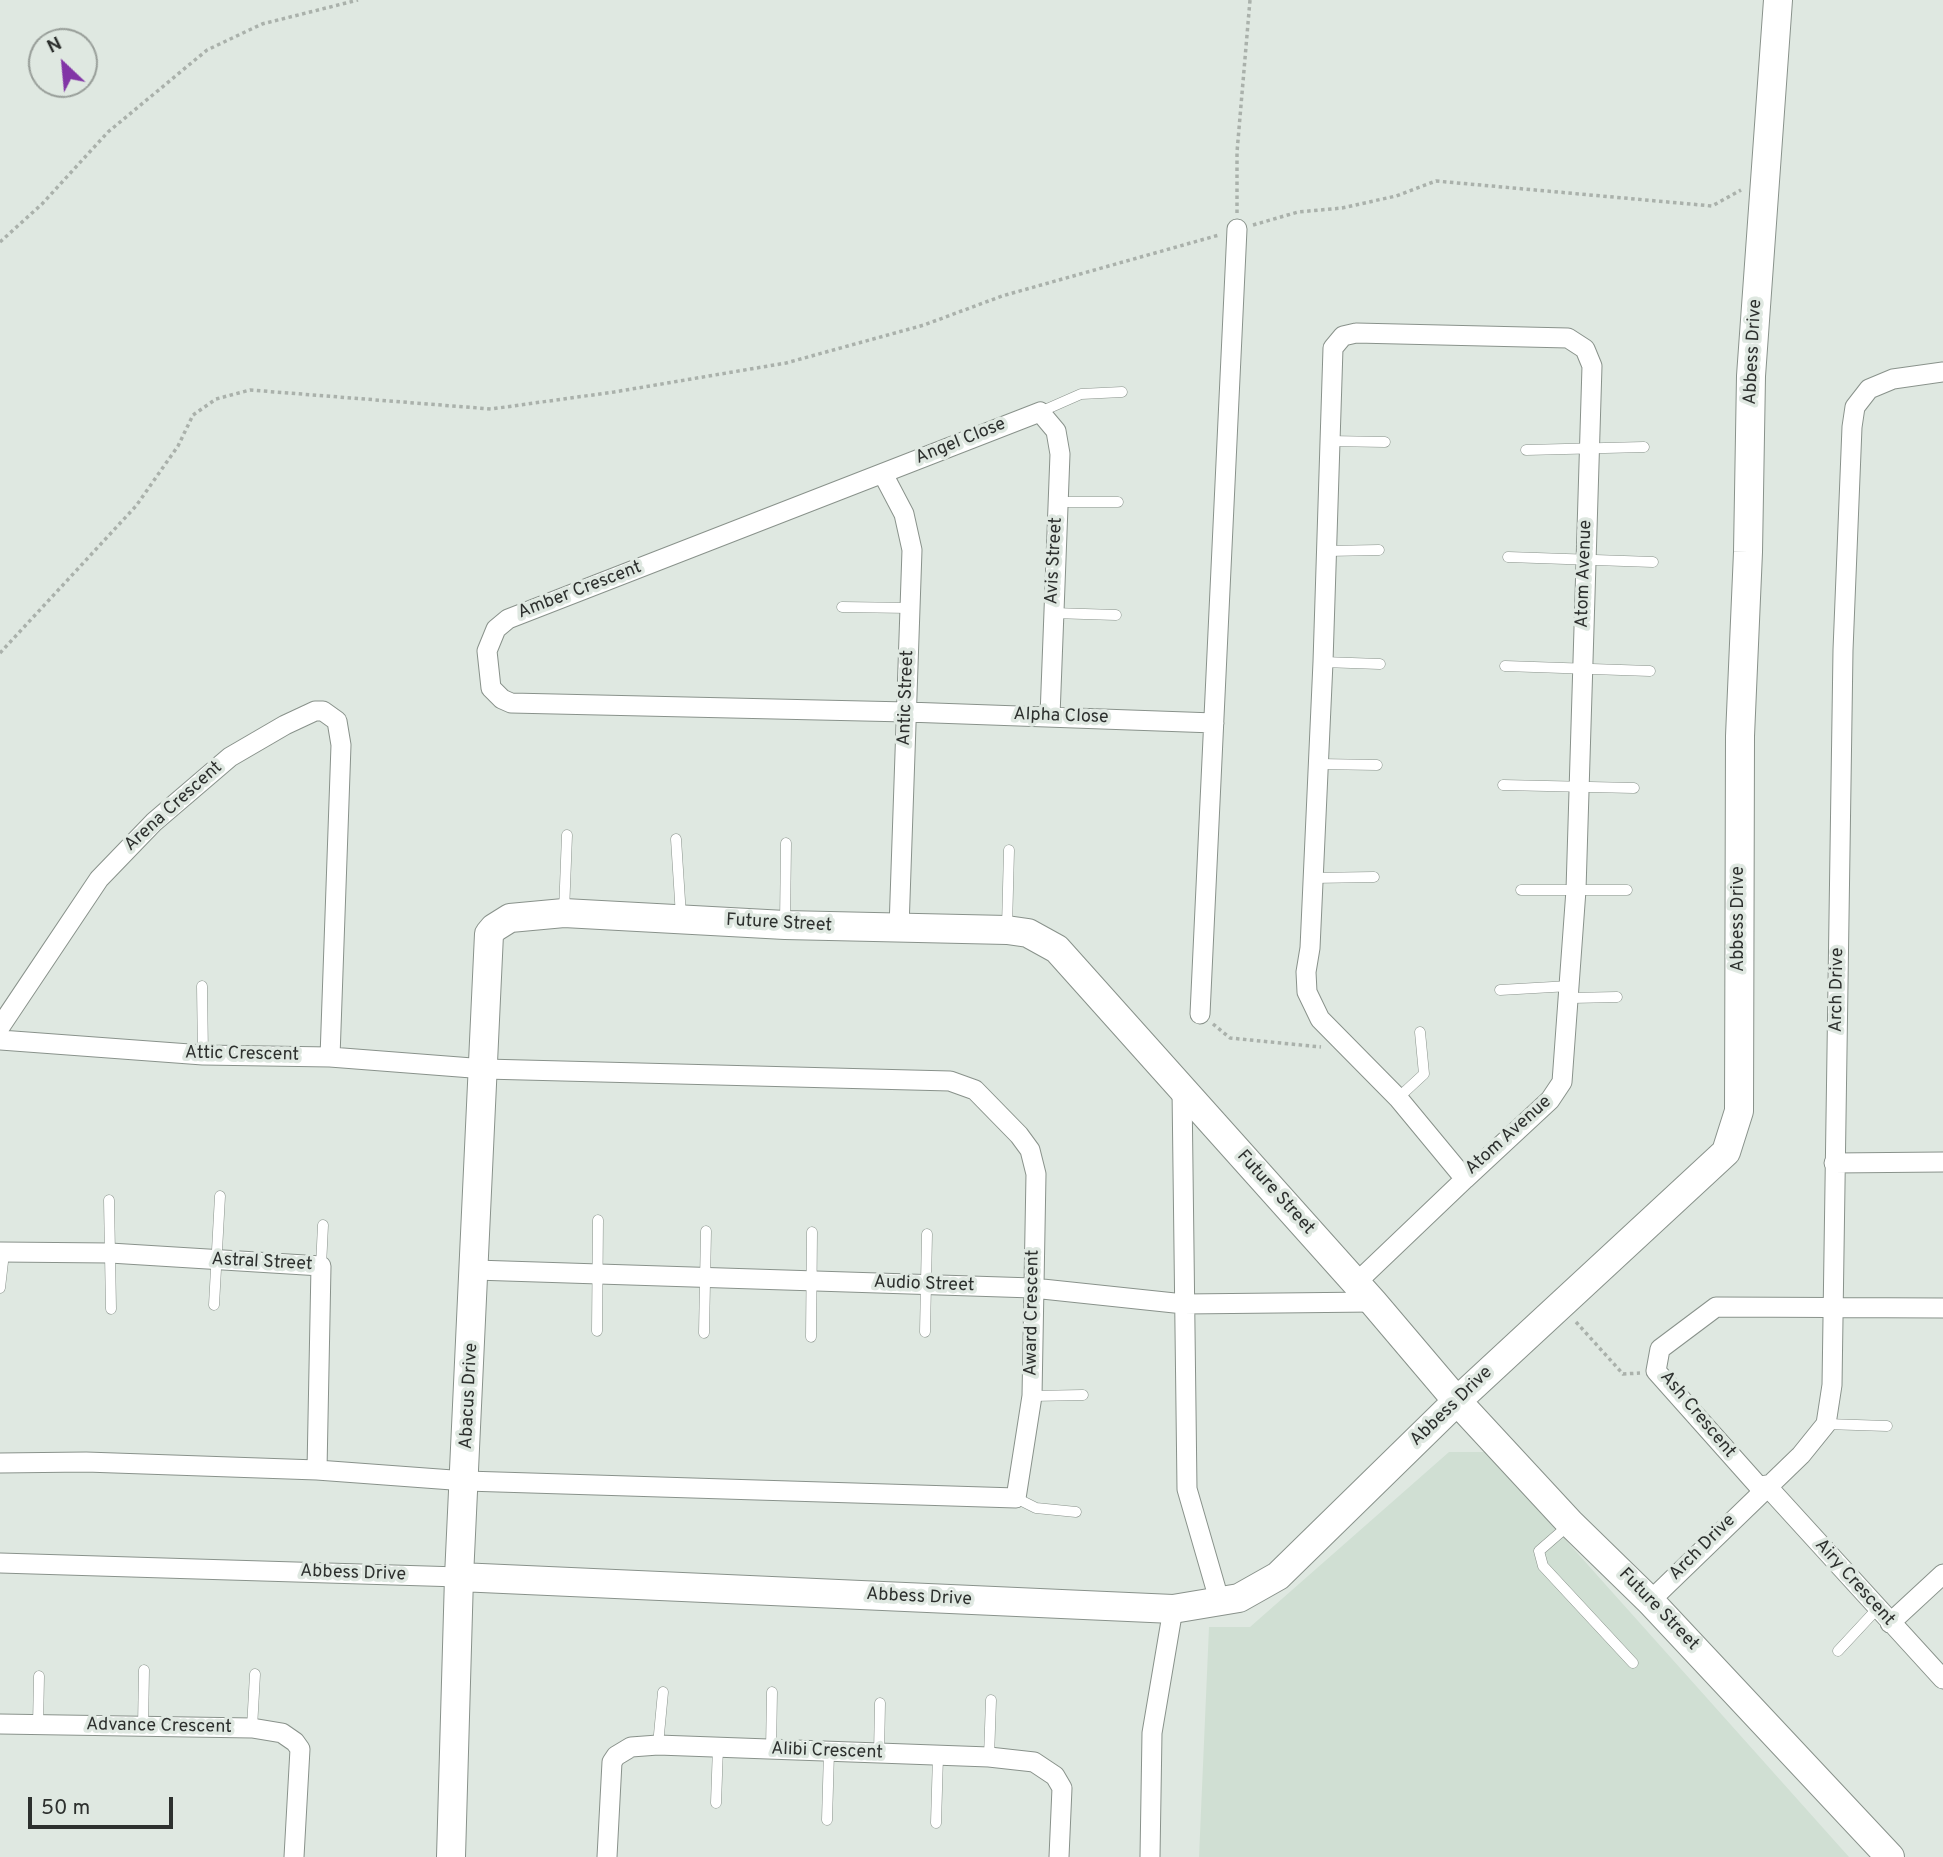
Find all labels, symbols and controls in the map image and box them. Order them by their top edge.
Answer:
north arrow [28,28,98,98]
text: N [43,32,66,60]
street label: Abbess Drive [1740,299,1768,405]
street label: Angel Close [913,414,1009,470]
street label: Avis Street [1042,517,1068,605]
street label: Atom Avenue [1572,520,1598,628]
street label: Amber Crescent [515,558,645,624]
street label: Antic Street [895,650,919,746]
street label: Alpha Close [1013,705,1109,729]
street label: Arena Crescent [121,757,227,857]
street label: Abbess Drive [1728,866,1750,972]
street label: Future Street [725,910,833,938]
street label: Arch Drive [1826,947,1850,1033]
street label: Attic Crescent [185,1043,299,1067]
street label: Atom Avenue [1462,1092,1556,1180]
street label: Future Street [1231,1146,1319,1240]
street label: Astral Street [211,1250,313,1276]
street label: Award Crescent [1021,1250,1045,1376]
street label: Audio Street [873,1272,975,1298]
street label: Abacus Drive [456,1342,484,1450]
street label: Abbess Drive [1406,1362,1498,1452]
street label: Ash Crescent [1654,1367,1740,1463]
street label: Arch Drive [1665,1510,1741,1586]
street label: Airy Crescent [1809,1535,1899,1631]
street label: Abbess Drive [300,1561,406,1587]
street label: Future Street [1613,1564,1703,1656]
street label: Abbess Drive [866,1584,972,1612]
street label: Advance Crescent [86,1715,232,1739]
street label: Alibi Crescent [771,1739,883,1765]
scale bar [32,1784,177,1828]
text: 50 m [41,1795,90,1822]

